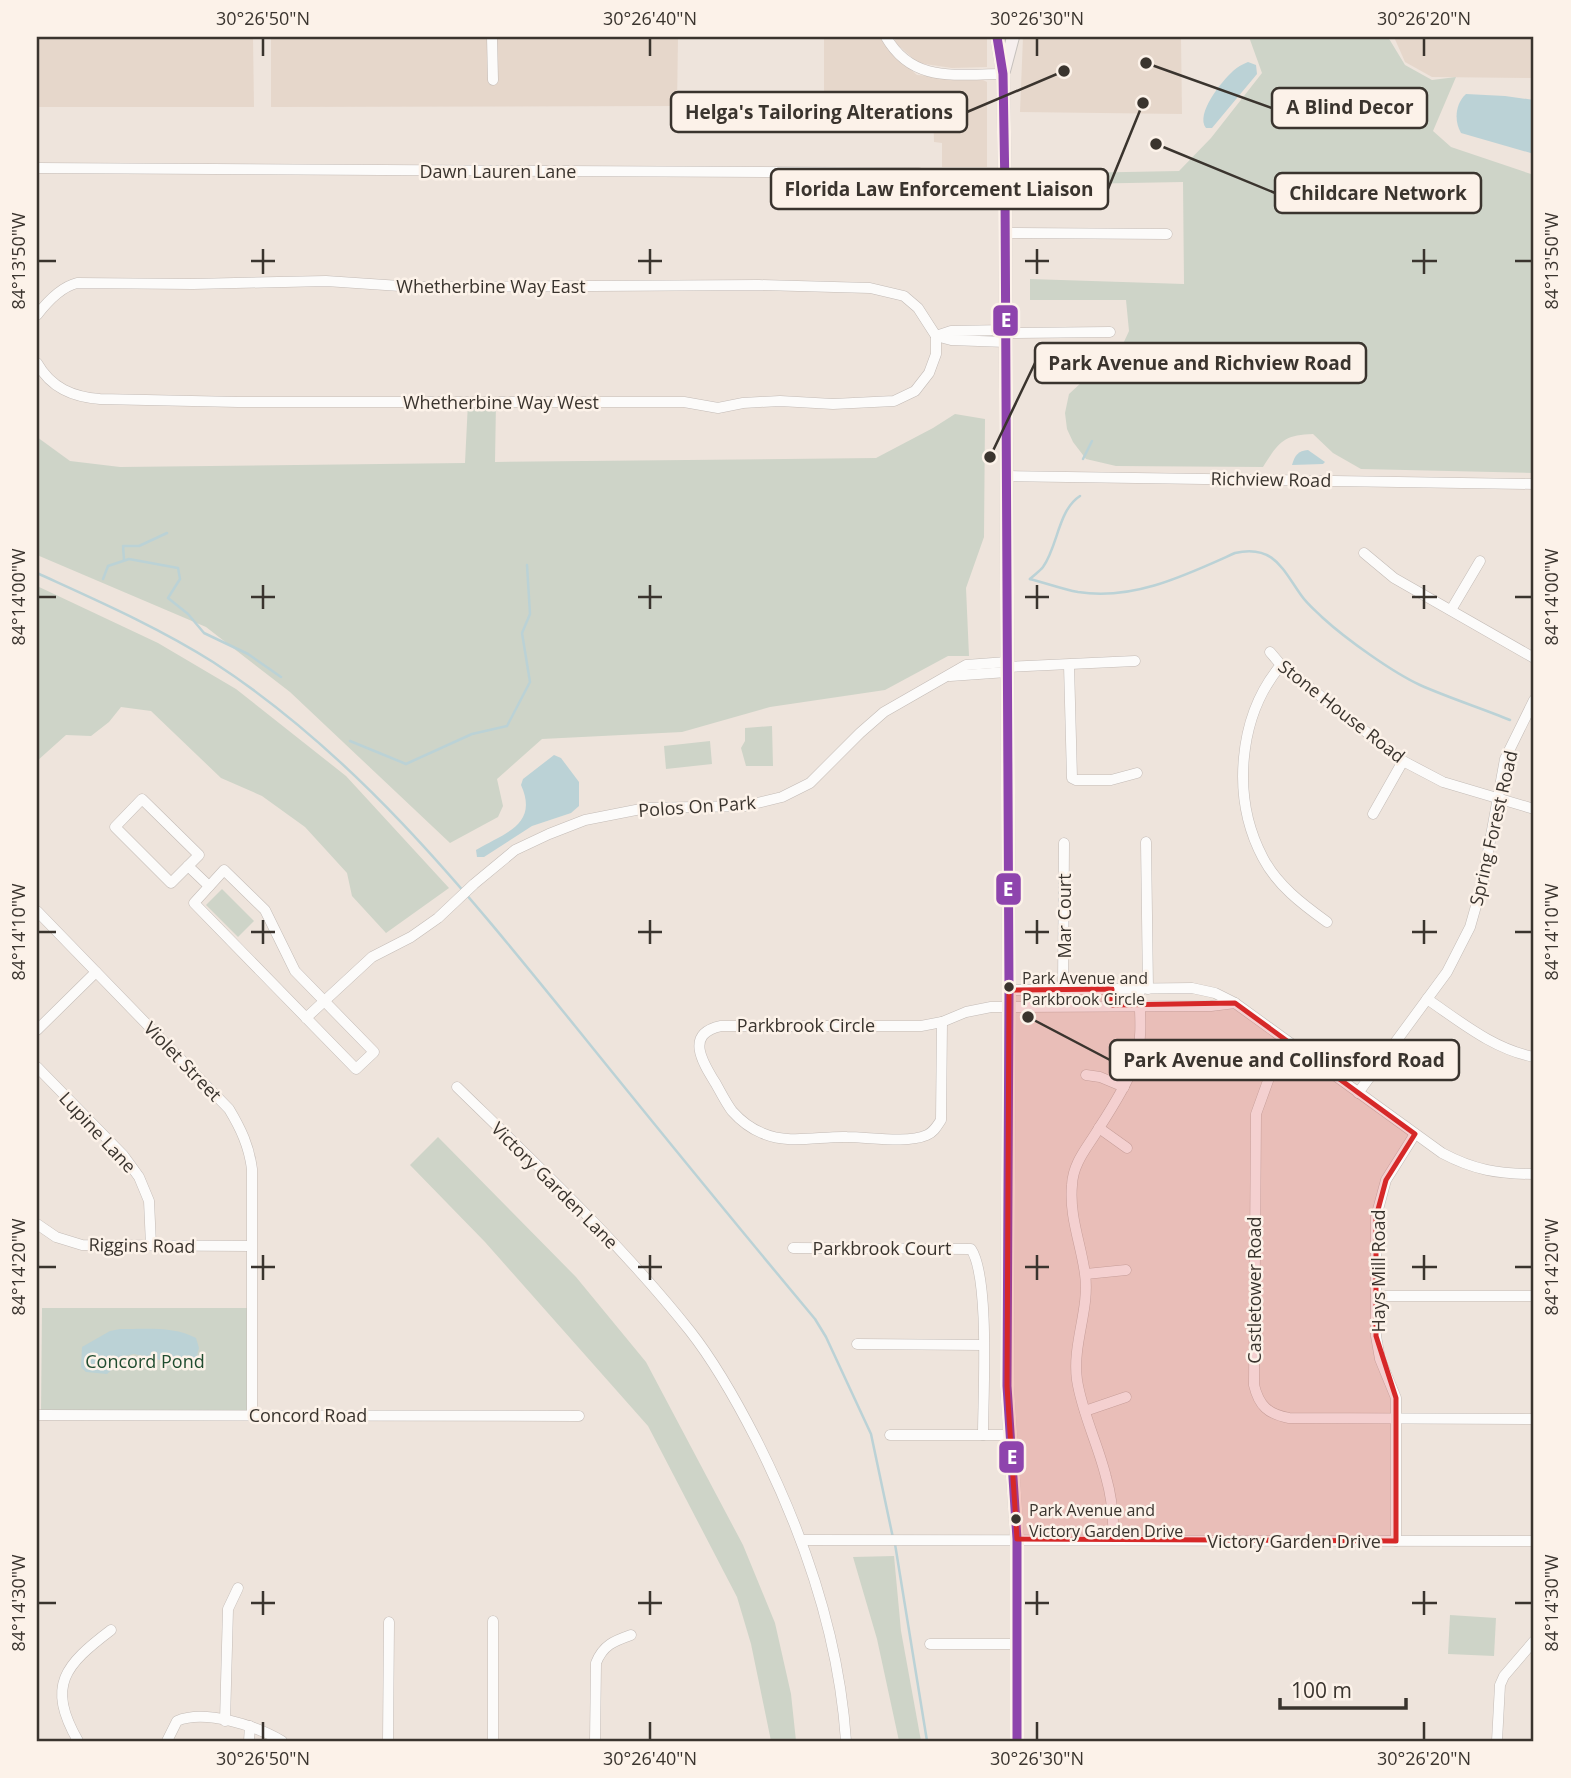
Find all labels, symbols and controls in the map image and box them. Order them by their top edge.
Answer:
text: 30°26'50"N [216,6,310,30]
text: 30°26'40"N [603,6,697,30]
text: 30°26'30"N [990,6,1084,30]
text: 30°26'20"N [1377,6,1471,30]
callout: A Blind Decor [1272,88,1427,128]
callout: Helga's Tailoring Alterations [671,92,967,132]
text: A Blind Decor [1286,94,1414,120]
text: Helga's Tailoring Alterations [685,99,953,125]
street label: Dawn Lauren Lane [420,159,576,183]
callout: Florida Law Enforcement Liaison [771,169,1108,209]
callout: Childcare Network [1275,173,1481,213]
text: Florida Law Enforcement Liaison [784,176,1094,202]
text: Childcare Network [1289,180,1467,206]
text: 84°13'50"W [6,212,30,310]
text: 84°13'50"W [1539,212,1563,310]
street label: Whetherbine Way East [396,274,586,298]
line badge: E [992,304,1019,337]
text: E [1001,307,1011,333]
callout: Park Avenue and Richview Road [1035,343,1366,383]
text: Park Avenue and Richview Road [1048,350,1352,376]
street label: Whetherbine Way West [403,390,599,414]
street label: Richview Road [1211,466,1331,492]
text: 84°14'00"W [6,548,30,646]
text: 84°14'00"W [1539,548,1563,646]
street label: Stone House Road [1274,654,1410,768]
street label: Spring Forest Road [1463,748,1523,908]
street label: Polos On Park [637,790,757,822]
line badge: E [995,872,1022,906]
street label: Mar Court [1052,873,1076,959]
text: E [1003,876,1013,902]
text: 84°14'10"W [6,883,30,981]
text: 84°14'10"W [1539,883,1563,981]
place label: Park Avenue and Parkbrook Circle [1022,967,1148,1010]
marker: Park Avenue and Parkbrook Circle [1002,980,1016,994]
street label: Parkbrook Circle [737,1013,875,1037]
street label: Violet Street [139,1016,227,1106]
callout: Park Avenue and Collinsford Road [1110,1040,1459,1080]
text: Park Avenue and Collinsford Road [1123,1047,1445,1073]
street label: Lupine Lane [54,1086,142,1178]
street label: Victory Garden Lane [486,1116,624,1254]
street label: Hays Mill Road [1366,1210,1390,1333]
street label: Castletower Road [1242,1216,1266,1364]
text: 84°14'20"W [6,1218,30,1316]
text: 84°14'20"W [1539,1218,1563,1316]
street label: Riggins Road [88,1232,196,1258]
street label: Parkbrook Court [813,1236,951,1260]
park label: Concord Pond [85,1349,205,1373]
street label: Concord Road [249,1403,367,1427]
line badge: E [998,1440,1025,1474]
text: E [1007,1444,1017,1470]
place label: Park Avenue and Victory Garden Drive [1029,1499,1183,1542]
marker: Park Avenue and Victory Garden Drive [1009,1512,1023,1526]
street label: Victory Garden Drive [1207,1529,1381,1553]
text: 84°14'30"W [6,1554,30,1652]
text: 84°14'30"W [1539,1554,1563,1652]
scale bar [1280,1666,1406,1710]
text: 100 m [1291,1676,1352,1704]
text: 30°26'50"N [216,1746,310,1770]
text: 30°26'40"N [603,1746,697,1770]
text: 30°26'30"N [990,1746,1084,1770]
text: 30°26'20"N [1377,1746,1471,1770]

